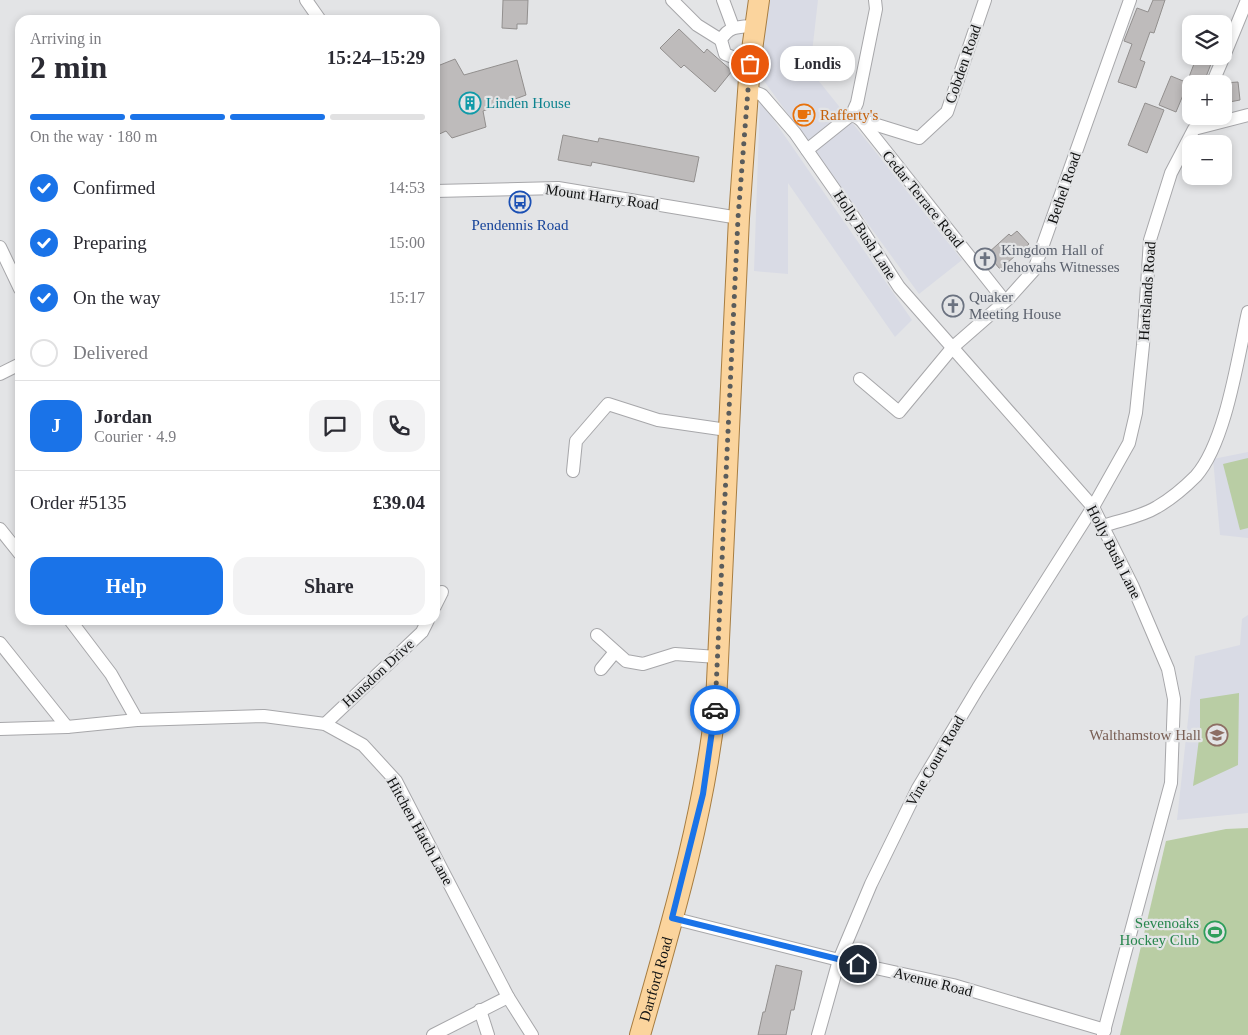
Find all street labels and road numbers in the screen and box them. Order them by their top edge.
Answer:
street label: Cobden Road [942,22,984,105]
street label: Cedar Terrace Road [879,148,967,251]
street label: Bethel Road [1044,150,1084,226]
street label: Mount Harry Road [544,181,660,213]
street label: Holly Bush Lane [830,188,900,283]
street label: Hartslands Road [1136,240,1158,341]
street label: Holly Bush Lane [1084,503,1145,602]
street label: Hunsdon Drive [339,636,417,710]
street label: Vine Court Road [903,713,968,809]
street label: Hitchen Hatch Lane [384,774,456,888]
street label: Dartford Road [636,935,675,1023]
street label: Avenue Road [892,964,975,1000]

